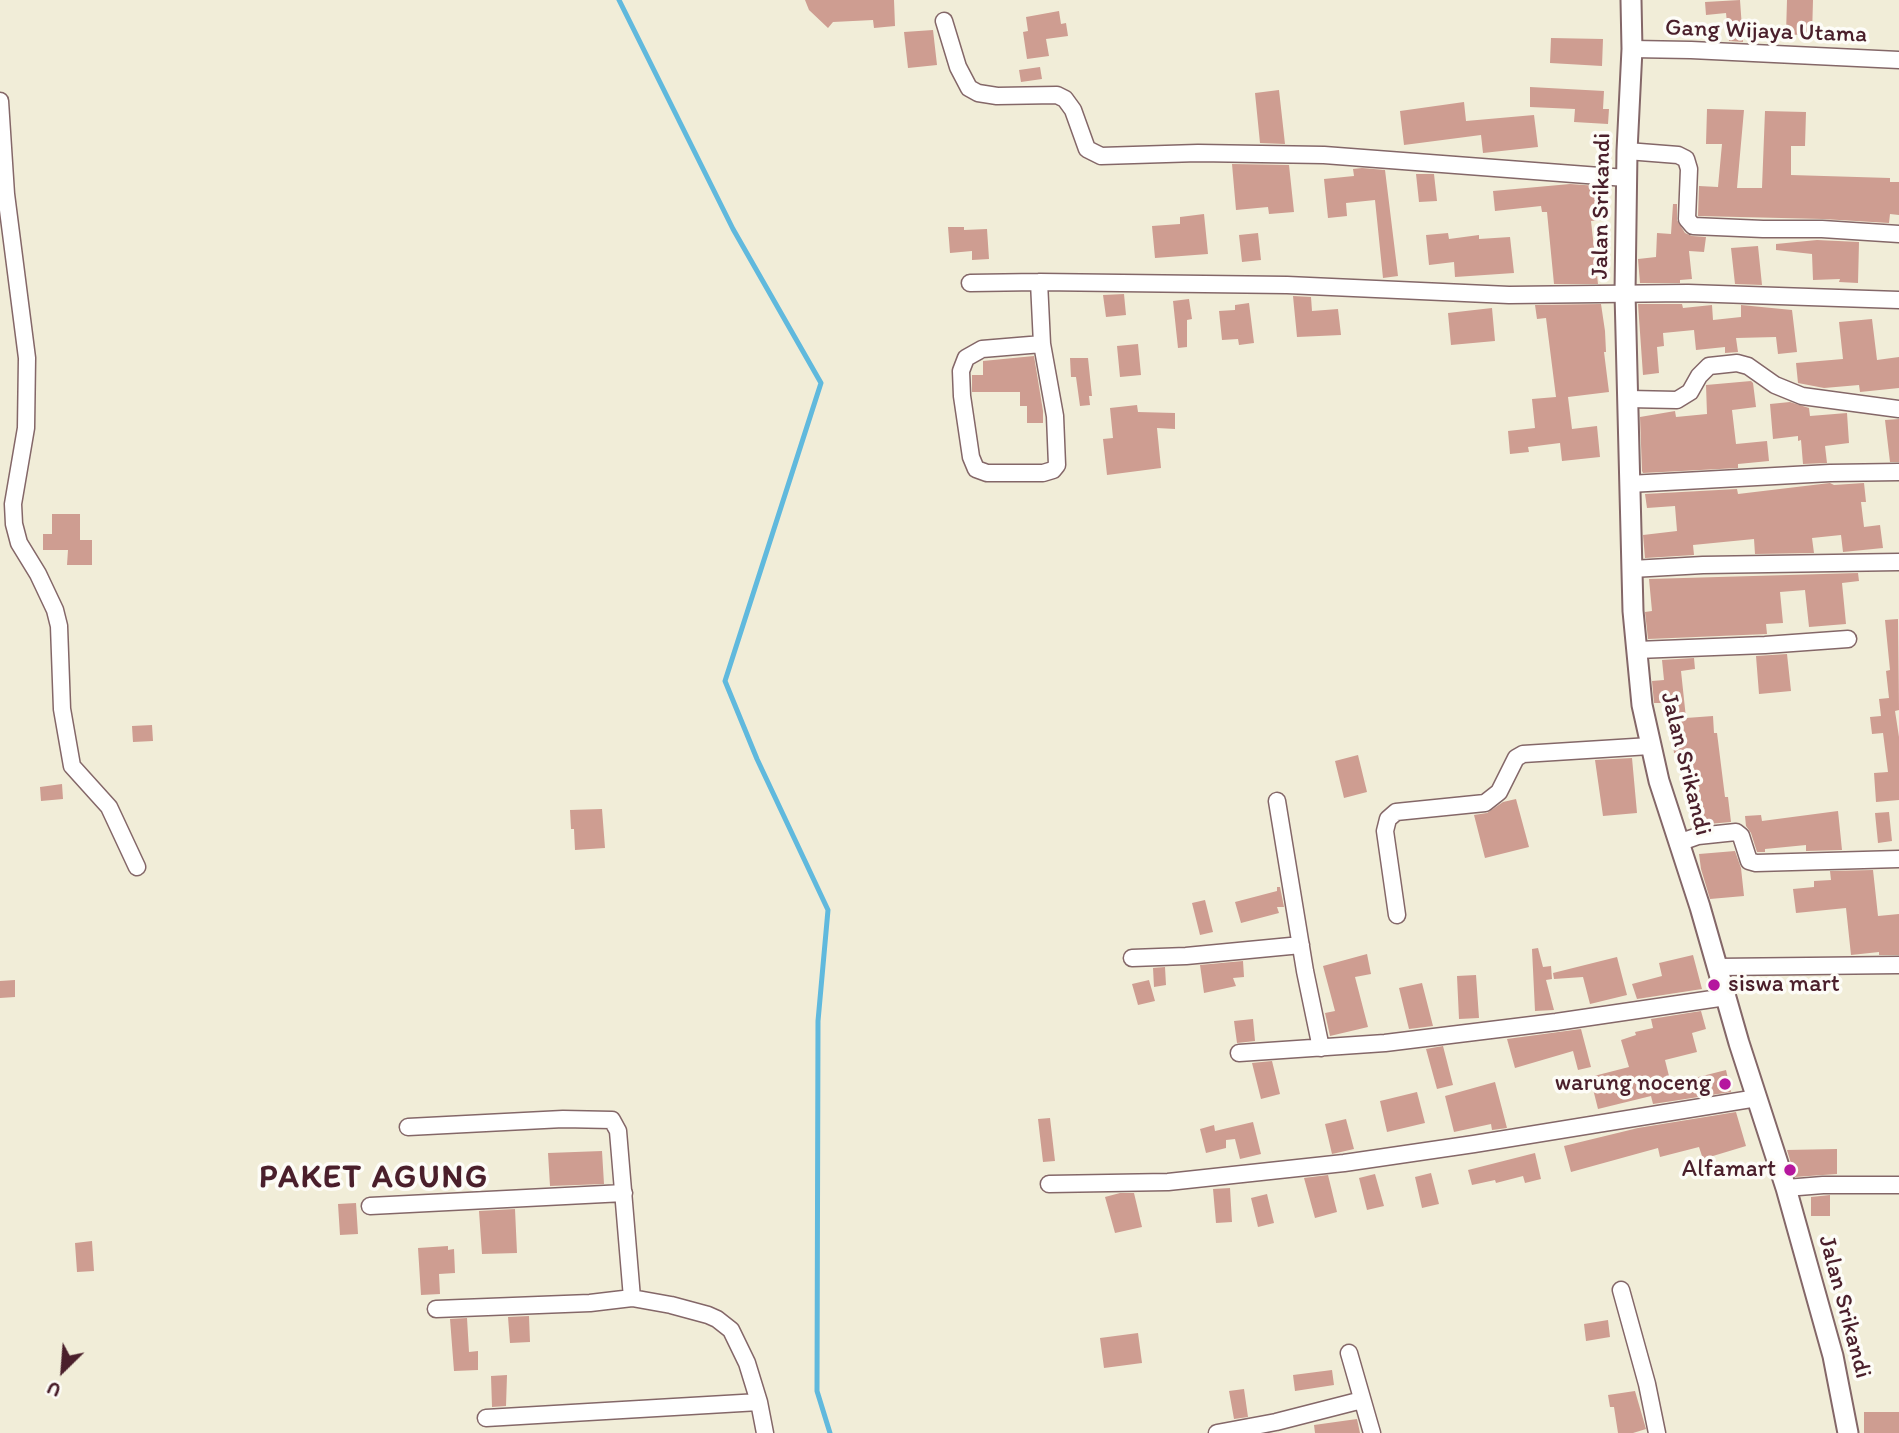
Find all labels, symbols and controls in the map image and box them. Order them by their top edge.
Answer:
street label: Gang Wijaya Utama [1664,14,1868,50]
street label: Jalan Srikandi [1586,132,1618,280]
street label: Jalan Srikandi [1653,689,1717,839]
place label: siswa mart [1728,971,1840,999]
marker: siswa mart [1706,977,1722,993]
place label: warung noceng [1555,1070,1711,1098]
marker: warung noceng [1717,1076,1733,1092]
place label: Alfamart [1682,1156,1776,1184]
district label: PAKET AGUNG [260,1160,488,1198]
marker: Alfamart [1782,1162,1798,1178]
street label: Jalan Srikandi [1811,1232,1877,1382]
north arrow [28,1335,98,1405]
text: U [43,1376,64,1403]

